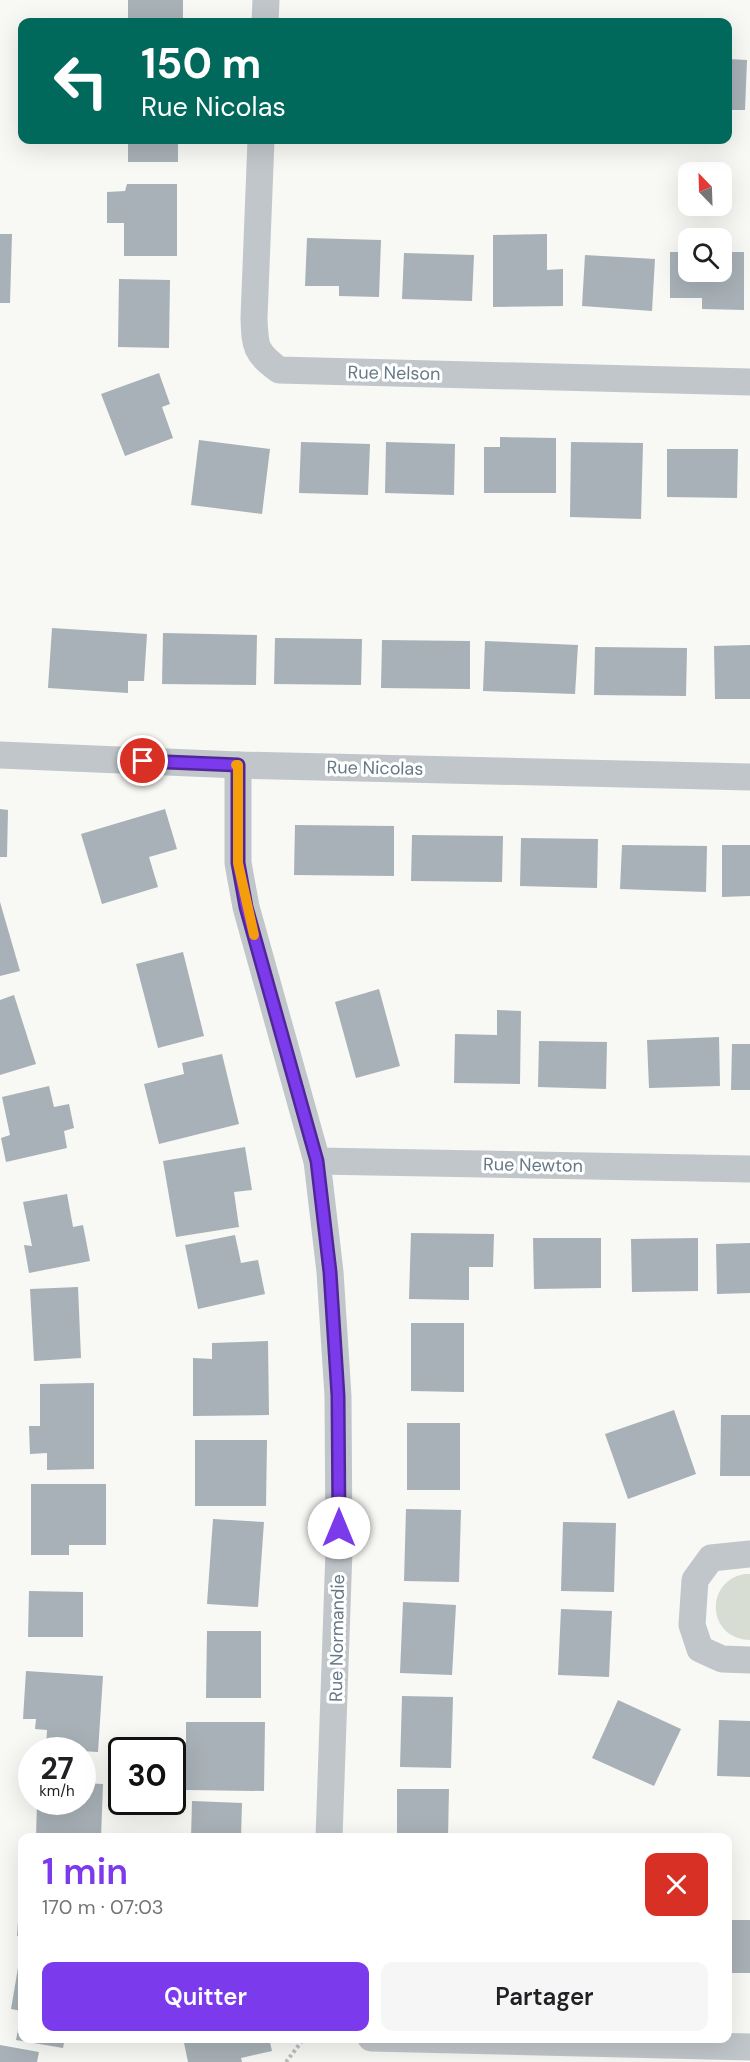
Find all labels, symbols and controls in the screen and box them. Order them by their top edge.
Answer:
text: 150 m [141,36,261,91]
icon: left [42,42,120,120]
text: Rue Nicolas [141,89,286,124]
north arrow [678,162,732,216]
map controls [678,162,732,282]
button: search [678,228,732,282]
street label: Rue Nelson [347,360,441,386]
pin [117,735,168,786]
icon: arrive [126,744,159,777]
street label: Rue Nicolas [327,755,423,781]
street label: Rue Newton [483,1152,583,1178]
position arrow [307,1496,371,1560]
street label: Rue Normandie [324,1574,350,1702]
speed limit sign: 30 [108,1737,186,1815]
text: 27 [40,1749,74,1788]
text: km/h [39,1781,75,1801]
text: 1 min [42,1848,128,1895]
button: close [645,1853,708,1916]
text: 170 m · 07:03 [42,1894,164,1920]
button: Quitter [42,1962,369,2031]
button: Partager [381,1962,708,2031]

